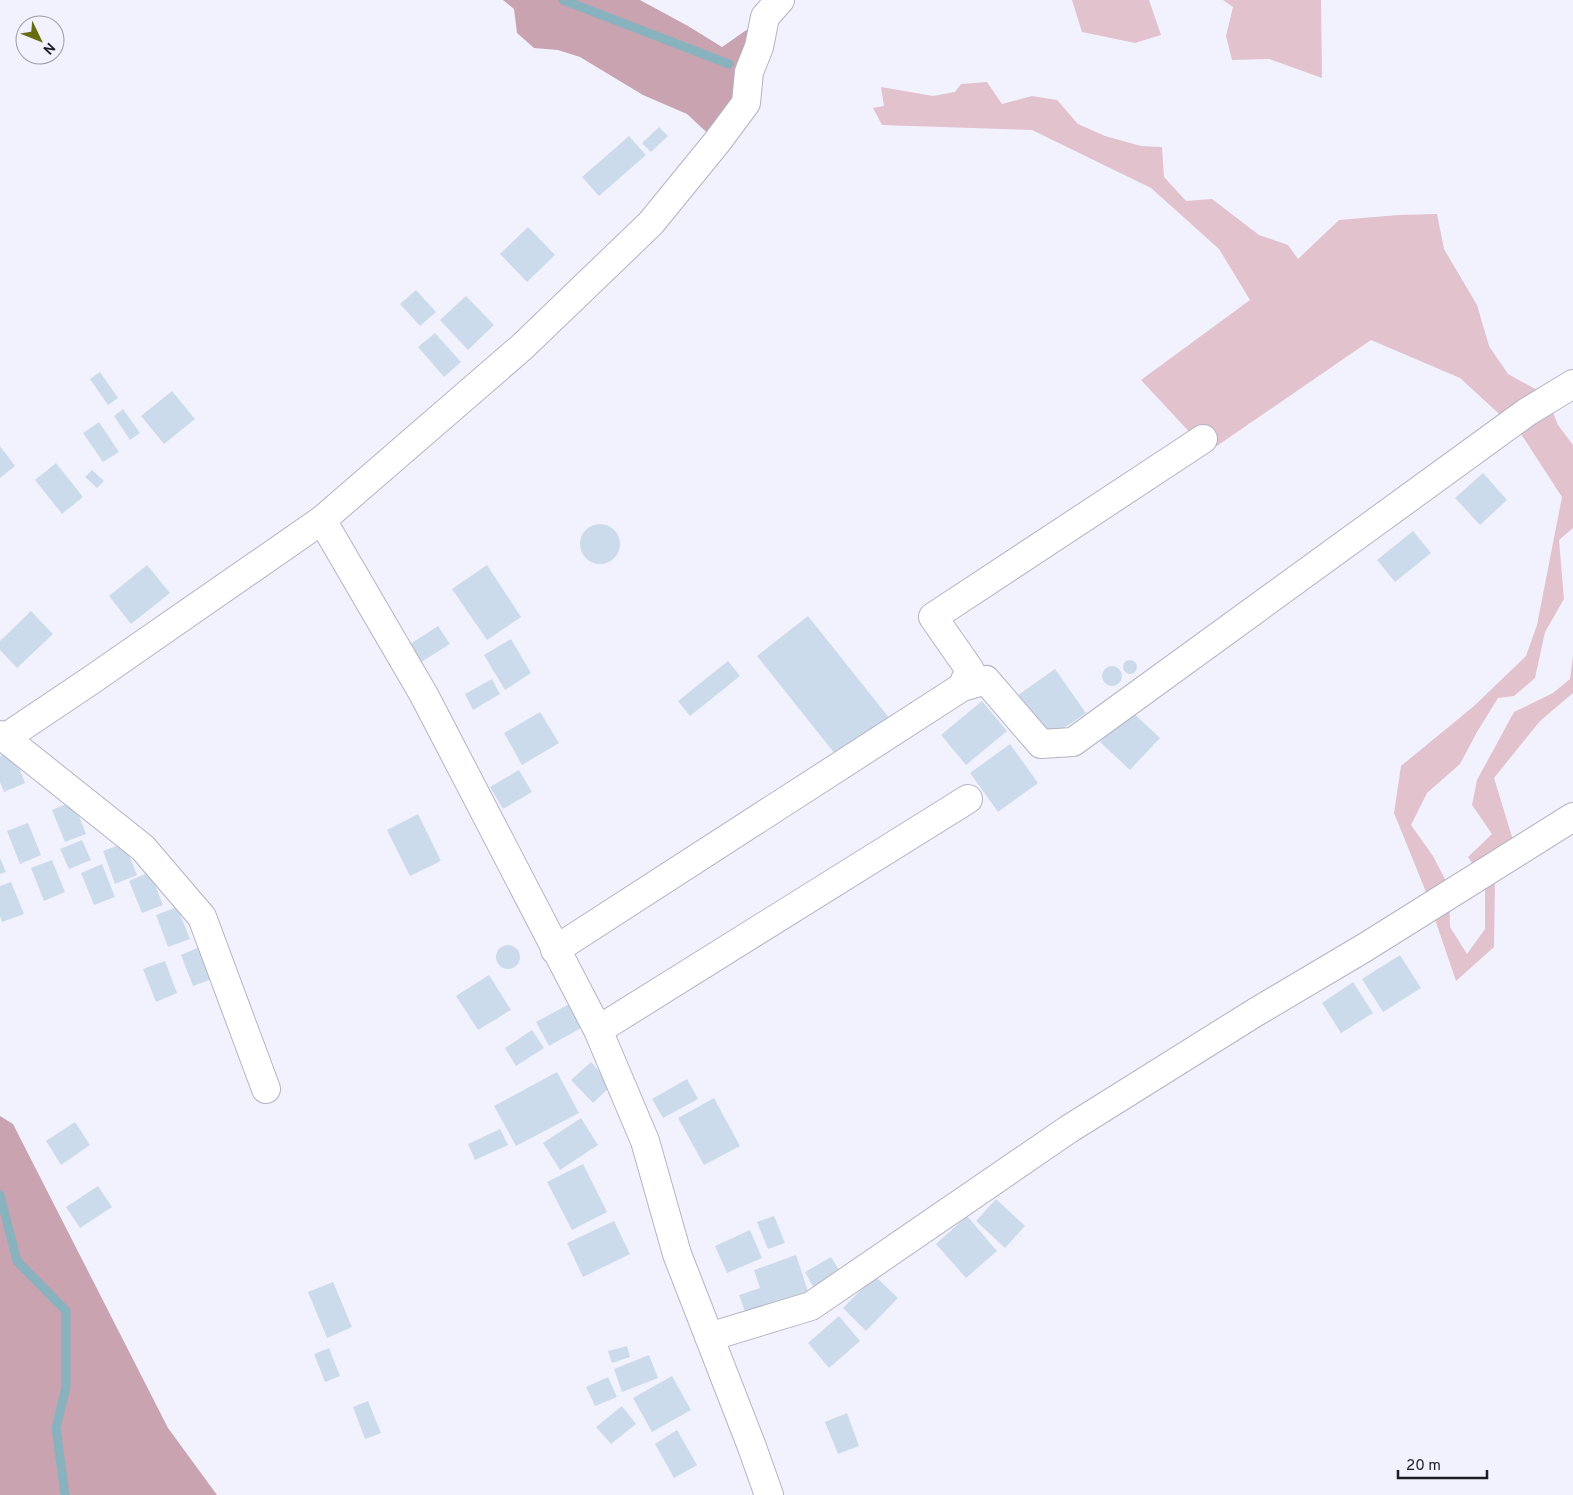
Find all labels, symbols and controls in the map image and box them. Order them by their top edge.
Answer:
north arrow [15,15,65,65]
text: N [39,38,58,57]
scale bar [1398,1448,1487,1480]
text: 20 m [1406,1457,1441,1476]

